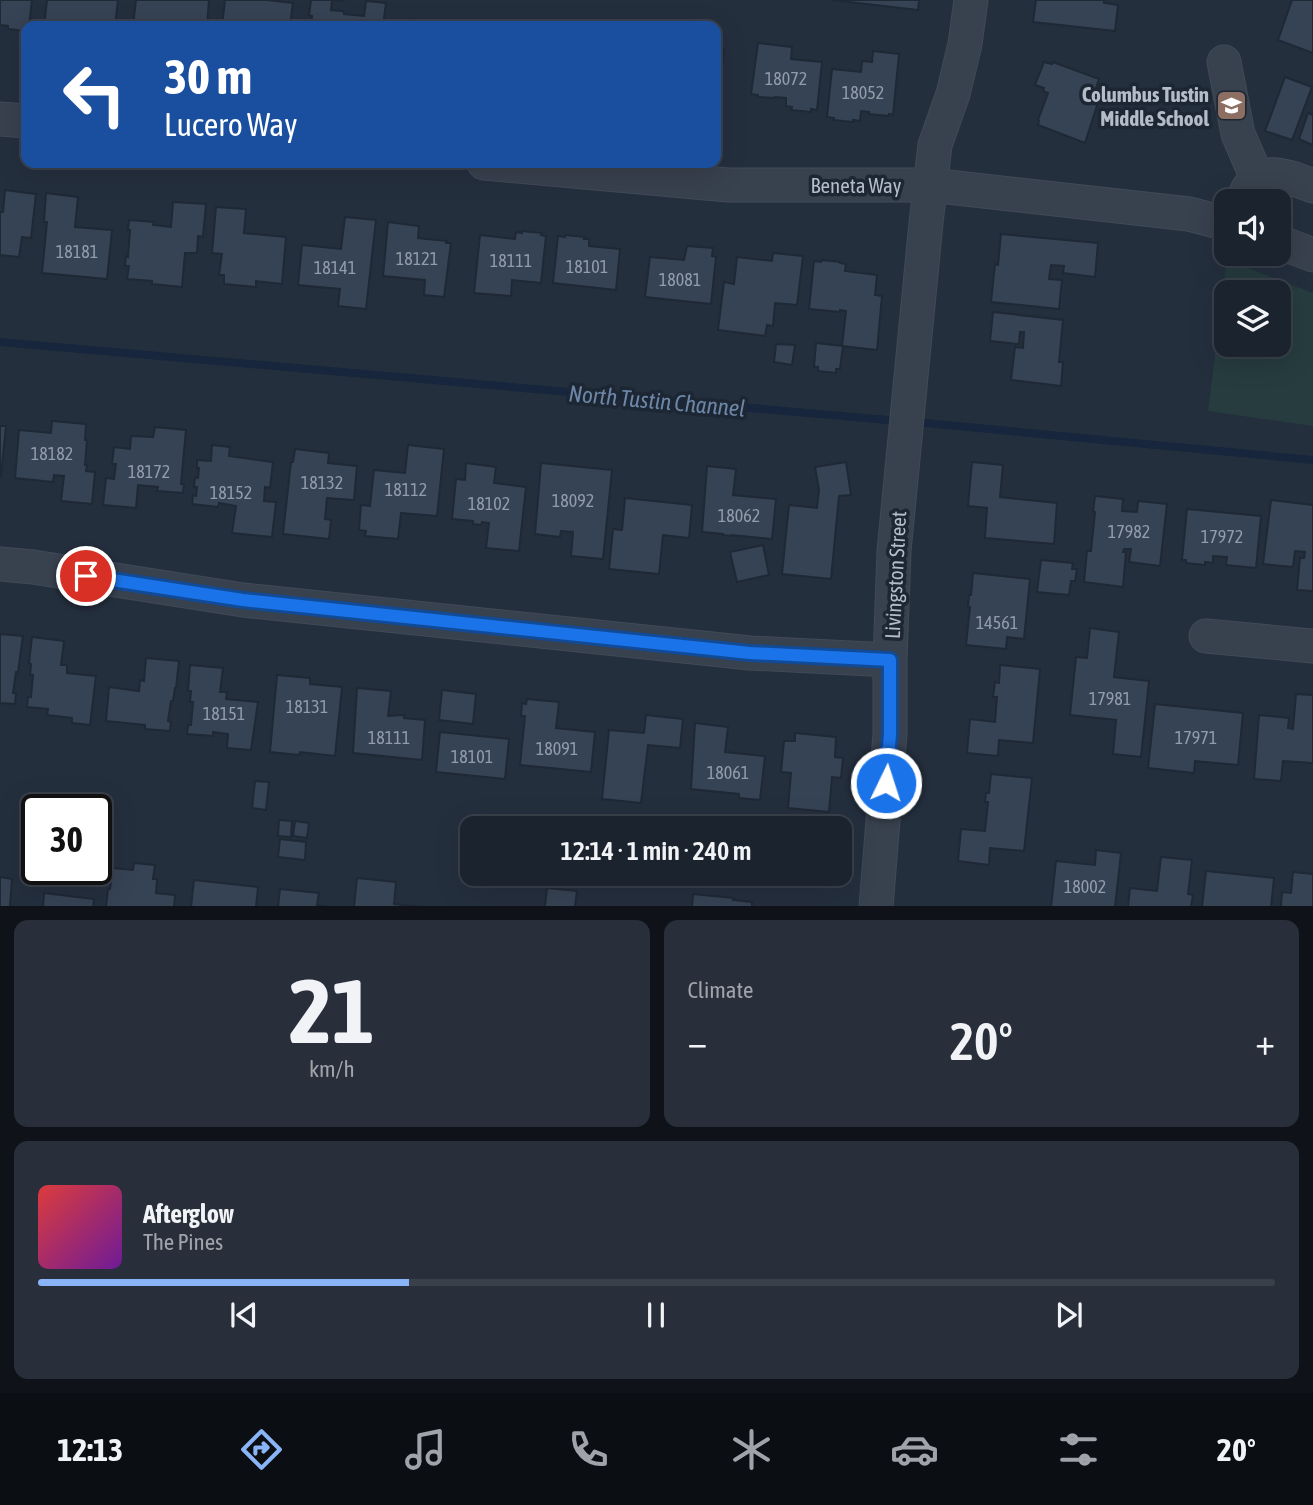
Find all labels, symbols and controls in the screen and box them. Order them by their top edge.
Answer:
text: 30 m [164,48,252,104]
icon: left [49,49,140,140]
house number: 18072 [765,68,807,89]
house number: 18052 [842,82,884,103]
place label: Columbus Tustin Middle School [1082,82,1209,130]
school or university icon: Columbus Tustin Middle School [1215,89,1249,123]
text: Lucero Way [164,106,297,143]
street label: Beneta Way [811,173,902,197]
map controls [1214,189,1291,357]
button: sound [1214,189,1291,266]
house number: 18181 [56,241,98,262]
house number: 18121 [396,248,438,269]
house number: 18111 [490,250,532,271]
house number: 18101 [566,256,608,277]
house number: 18141 [314,257,356,278]
house number: 18081 [659,269,701,290]
button: layers [1214,280,1291,357]
water label: North Tustin Channel [568,380,746,422]
house number: 18182 [31,443,73,464]
house number: 18172 [128,461,170,482]
house number: 18132 [301,472,343,493]
house number: 18112 [385,479,427,500]
house number: 18152 [210,482,252,503]
house number: 18092 [552,490,594,511]
house number: 18102 [468,493,510,514]
house number: 18062 [718,505,760,526]
street label: Livingston Street [880,510,910,640]
house number: 17982 [1108,521,1150,542]
house number: 17972 [1201,526,1243,547]
pin [56,546,116,606]
icon: arrive [67,557,105,595]
house number: 14561 [976,612,1018,633]
house number: 17981 [1089,688,1131,709]
house number: 18131 [286,696,328,717]
house number: 18151 [203,703,245,724]
house number: 18111 [368,727,410,748]
house number: 17971 [1175,727,1217,748]
house number: 18091 [536,738,578,759]
house number: 18101 [451,746,493,767]
position arrow [849,746,923,820]
house number: 18061 [707,762,749,783]
speed limit sign: 30 [21,794,112,885]
text: 12:14 · 1 min · 240 m [561,836,751,866]
house number: 18002 [1064,876,1106,897]
text: 21 [289,958,375,1062]
text: Climate [688,977,753,1003]
text: 20° [950,1011,1013,1071]
text: − [688,1020,707,1063]
text: + [1255,1020,1275,1063]
text: km/h [309,1056,355,1082]
text: Afterglow [143,1199,234,1229]
text: The Pines [143,1229,223,1255]
icon: previous [225,1296,263,1334]
icon: pause [637,1296,675,1334]
icon: next [1050,1296,1088,1334]
icon: directions [237,1425,286,1474]
icon: music [401,1425,450,1474]
icon: phone [564,1425,613,1474]
icon: climate [727,1425,776,1474]
icon: car [890,1425,939,1474]
icon: filters [1054,1425,1103,1474]
text: 12:13 [57,1431,123,1468]
text: 20° [1217,1431,1256,1468]

